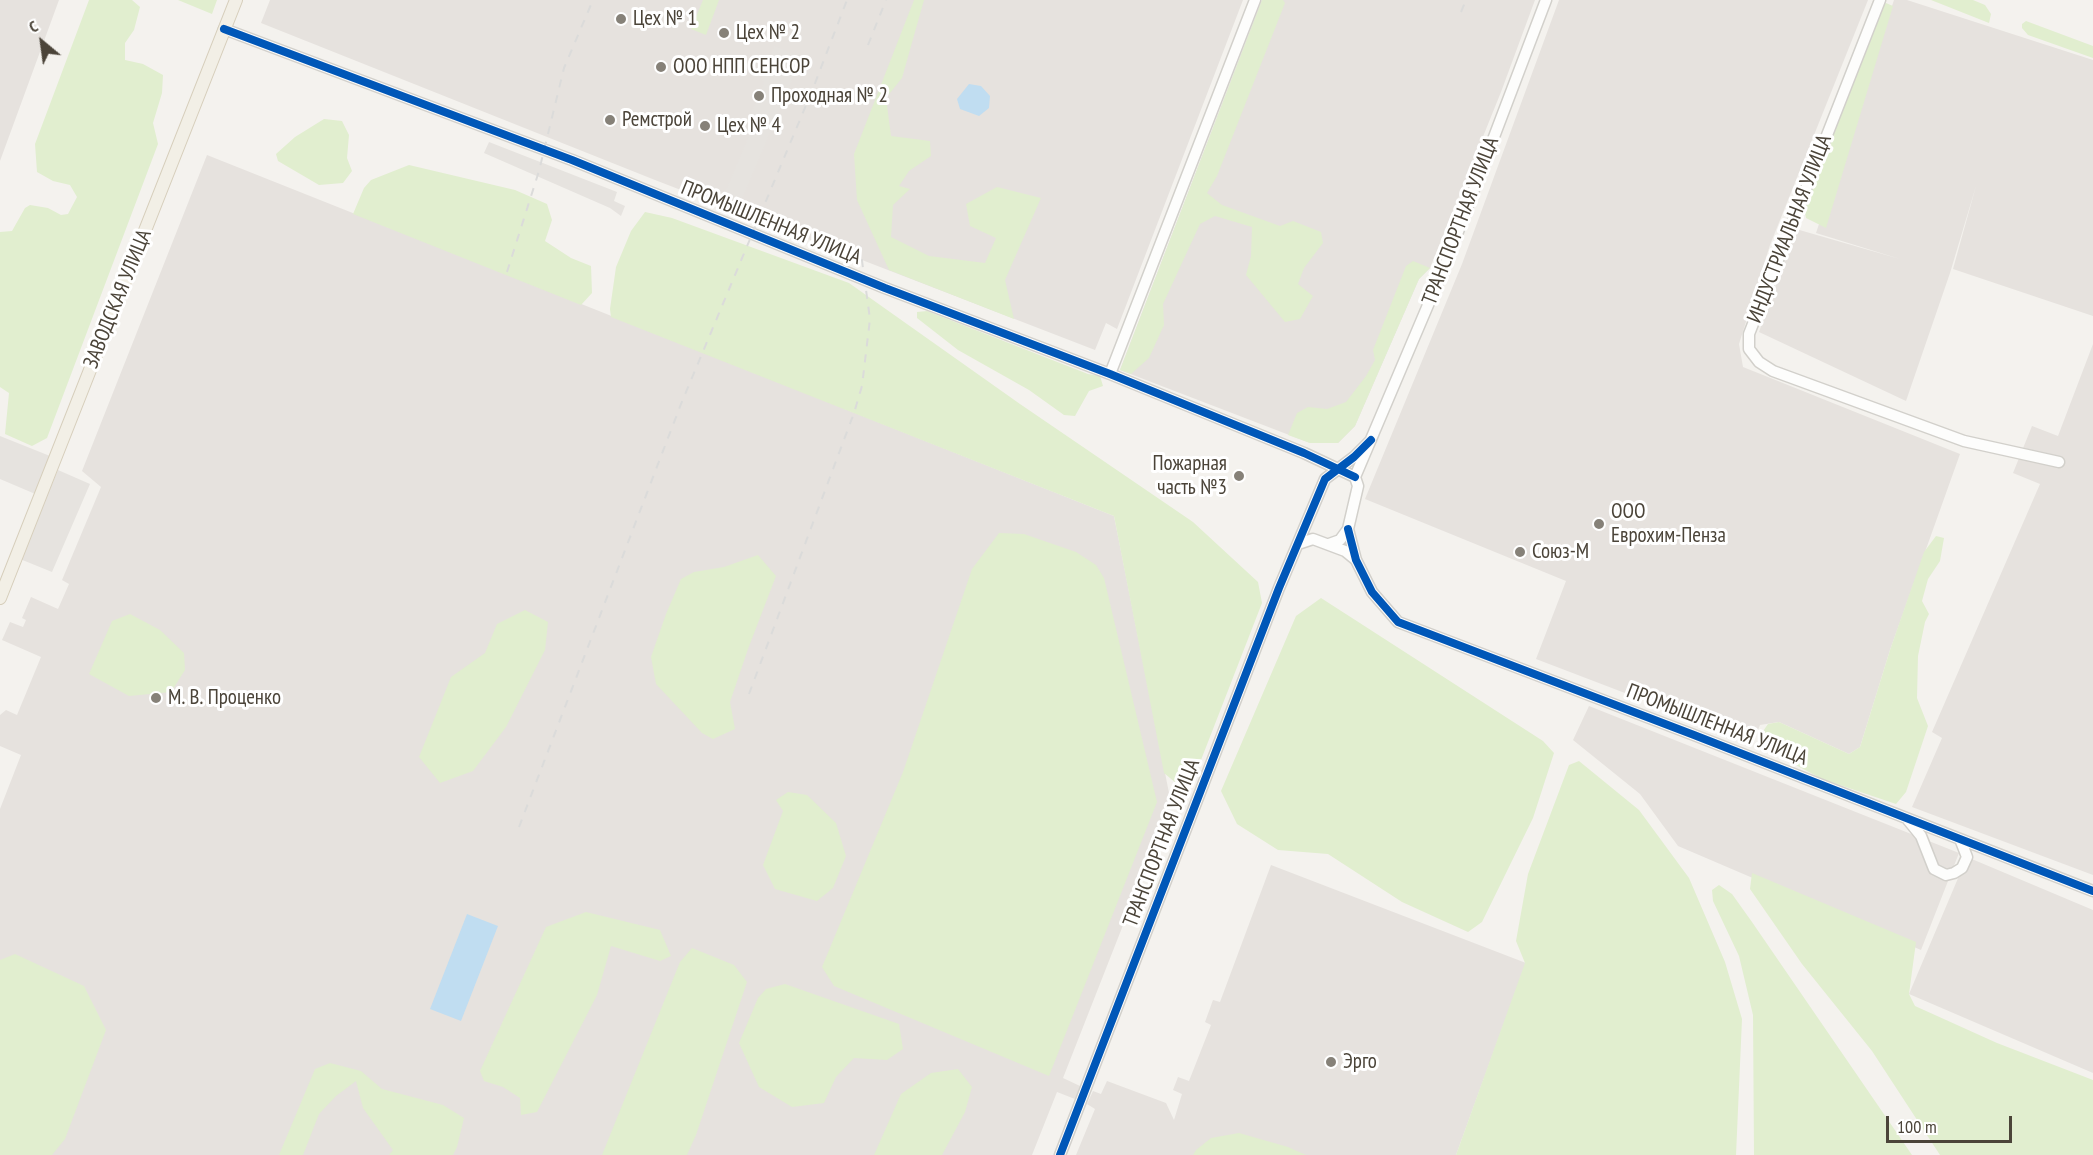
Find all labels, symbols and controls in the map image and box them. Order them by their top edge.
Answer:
place label: Цех № 1 [633,6,697,32]
north arrow [12,12,72,72]
marker: Цех № 1 [614,12,628,26]
text: С [25,16,41,37]
place label: Цех № 2 [736,20,800,46]
marker: Цех № 2 [717,26,731,40]
place label: ООО НПП СЕНСОР [673,54,810,80]
marker: ООО НПП СЕНСОР [654,60,668,74]
place label: Проходная № 2 [771,83,888,109]
marker: Проходная № 2 [752,89,766,103]
place label: Ремстрой [622,107,692,133]
marker: Ремстрой [603,113,617,127]
place label: Цех № 4 [717,113,781,139]
marker: Цех № 4 [698,119,712,133]
street label: ИНДУСТРИАЛЬНАЯ УЛИЦА [1742,131,1838,327]
street label: ТРАНСПОРТНАЯ УЛИЦА [1417,134,1505,308]
street label: ПРОМЫШЛЕННАЯ УЛИЦА [677,175,865,271]
street label: ЗАВОДСКАЯ УЛИЦА [79,226,157,372]
place label: Пожарная часть №3 [1153,451,1227,501]
marker: Пожарная часть №3 [1232,469,1246,483]
place label: ООО Еврохим-Пенза [1611,499,1726,549]
marker: ООО Еврохим-Пенза [1592,517,1606,531]
place label: Союз-М [1532,539,1589,565]
marker: Союз-М [1513,545,1527,559]
street label: ПРОМЫШЛЕННАЯ УЛИЦА [1623,679,1811,771]
place label: М. В. Проценко [168,685,281,711]
marker: М. В. Проценко [149,691,163,705]
street label: ТРАНСПОРТНАЯ УЛИЦА [1118,756,1206,930]
place label: Эрго [1343,1049,1377,1075]
marker: Эрго [1324,1055,1338,1069]
scale bar [1889,1104,2015,1142]
text: 100 m [1897,1115,1937,1138]

